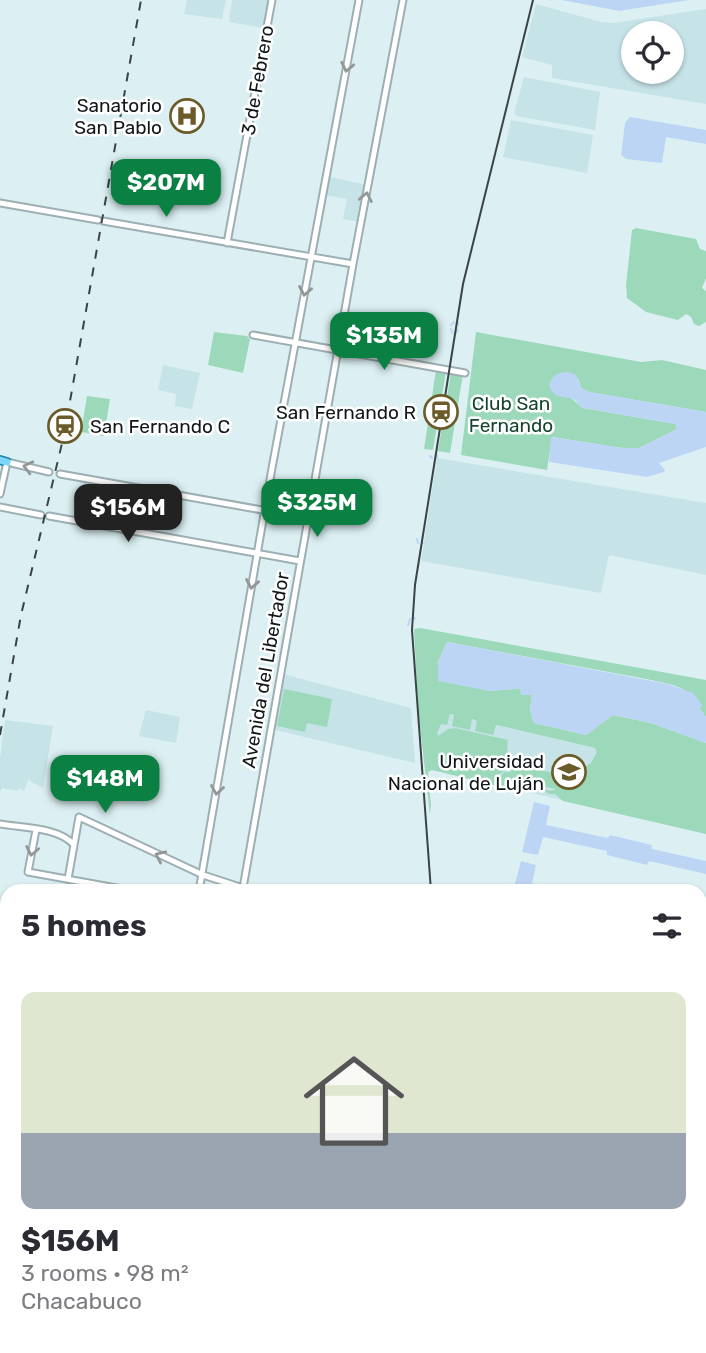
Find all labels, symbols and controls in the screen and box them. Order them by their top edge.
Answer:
map controls [621,21,684,84]
button: locate [621,21,684,84]
street label: 3 de Febrero [237,23,278,137]
one-way arrow [341,61,356,73]
place label: Sanatorio San Pablo [74,94,162,139]
hospital icon: Sanatorio San Pablo [168,97,206,135]
pin: $207M [117,160,215,219]
text: $207M [127,168,205,196]
one-way arrow [357,191,372,203]
one-way arrow [298,285,313,297]
pin: $135M [335,312,433,372]
text: $135M [346,321,422,349]
park label: Club San Fernando [469,392,553,437]
station icon: San Fernando R [422,393,460,431]
place label: San Fernando R [276,401,416,424]
station icon: San Fernando C [46,407,84,445]
place label: San Fernando C [90,415,230,438]
one-way arrow [22,461,34,475]
pin: $325M [268,480,366,539]
pin: $156M [79,484,177,544]
text: $325M [277,488,357,516]
text: $156M [90,493,166,521]
street label: Avenida del Libertador [237,570,294,770]
one-way arrow [245,578,260,590]
place label: Universidad Nacional de Luján [388,750,544,795]
school or university icon: Universidad Nacional de Luján [550,753,588,791]
pin: $148M [56,756,154,815]
text: $148M [66,764,144,792]
one-way arrow [210,785,225,796]
one-way arrow [26,845,41,857]
one-way arrow [155,850,168,864]
icon: filters [648,907,686,945]
text: 5 homes [21,908,147,944]
icon: home [291,1038,417,1164]
text: $156M [21,1223,120,1259]
text: 3 rooms · 98 m² [21,1259,189,1287]
text: Chacabuco [21,1287,142,1315]

